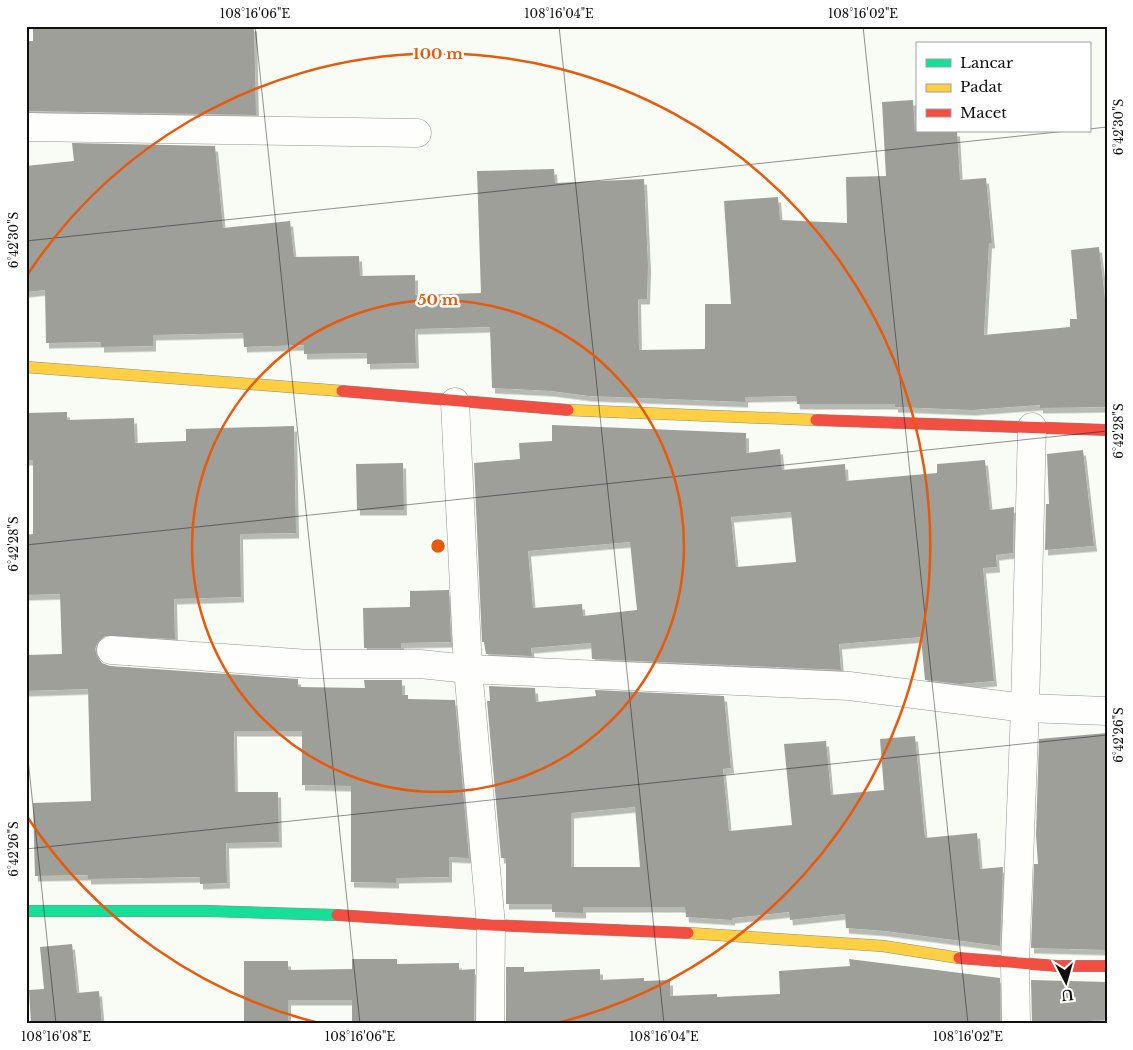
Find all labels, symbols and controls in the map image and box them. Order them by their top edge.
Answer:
text: 108°16'06"E [220,6,290,21]
text: 108°16'04"E [524,6,594,21]
text: 108°16'02"E [828,6,898,21]
legend [916,42,1090,132]
text: 100 m [413,44,463,63]
text: Lancar [960,53,1014,72]
text: Padat [960,77,1003,96]
text: 6°42'30"S [1111,98,1126,155]
text: Macet [960,103,1007,122]
text: 6°42'30"S [6,211,21,268]
text: 50 m [418,290,459,309]
text: 6°42'28"S [1111,403,1126,459]
text: 6°42'28"S [6,516,21,572]
centre of rings [429,537,447,555]
text: 6°42'26"S [1111,707,1126,763]
text: 6°42'26"S [6,821,21,877]
north arrow [1040,958,1090,1008]
text: U [1060,985,1074,1005]
text: 108°16'08"E [21,1029,91,1044]
text: 108°16'06"E [325,1029,395,1044]
text: 108°16'04"E [629,1029,699,1044]
text: 108°16'02"E [933,1029,1003,1044]

